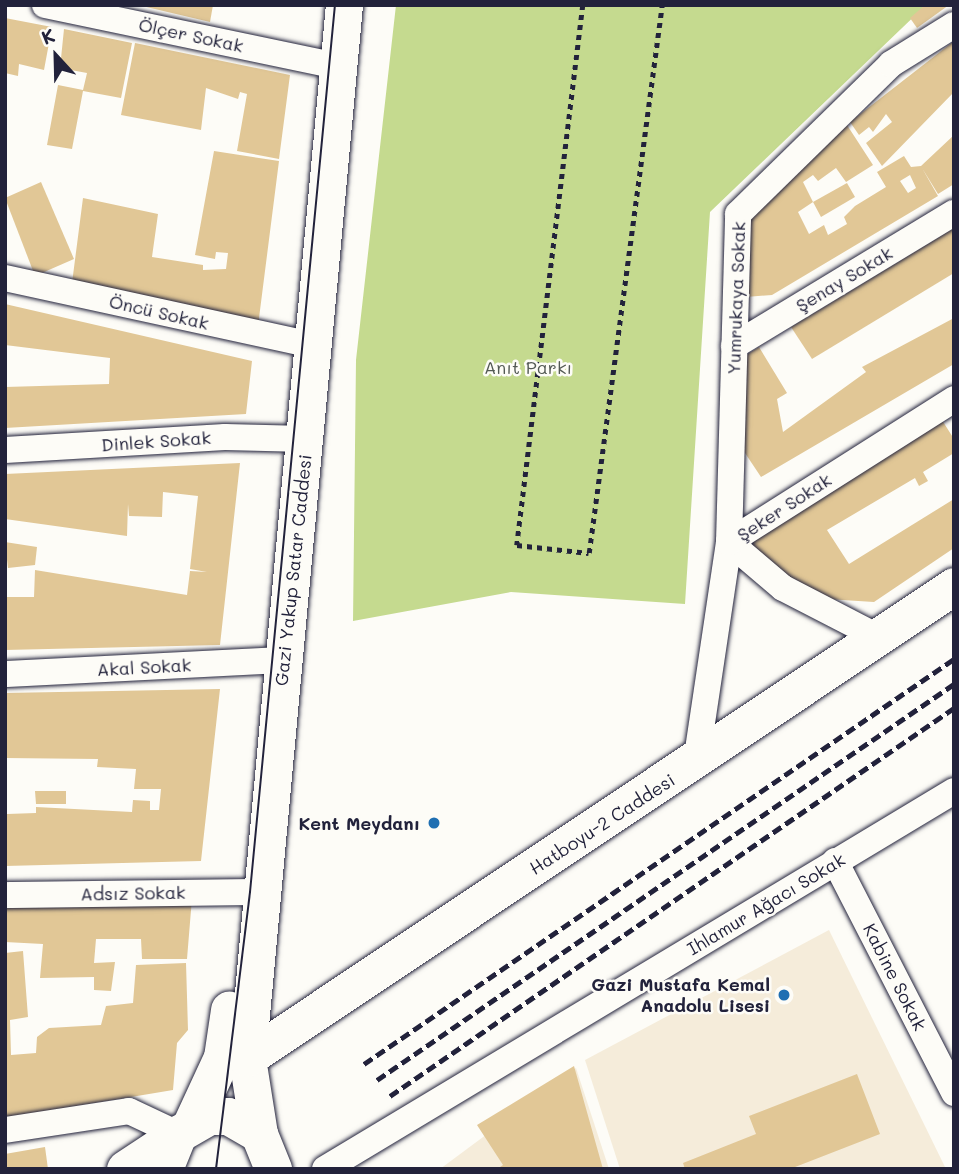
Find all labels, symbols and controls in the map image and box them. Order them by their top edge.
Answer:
street label: Ölçer Sokak [137,13,245,57]
north arrow [21,21,91,91]
text: K [37,22,58,50]
street label: Yumrukaya Sokak [723,221,749,375]
street label: Şenay Sokak [792,242,896,316]
street label: Öncü Sokak [107,290,211,334]
park label: Anıt Parkı [484,356,572,378]
street label: Dinlek Sokak [100,426,212,456]
street label: Gazi Yakup Satar Caddesi [270,453,316,687]
street label: Şeker Sokak [733,469,835,545]
street label: Akal Sokak [96,654,192,680]
street label: Hatboyu-2 Caddesi [525,769,679,879]
place label: Kent Meydanı [299,812,420,834]
marker: Kent Meydanı [426,815,442,831]
street label: Ihlamur Ağacı Sokak [683,848,849,960]
street label: Adsız Sokak [80,881,186,905]
street label: Kabine Sokak [859,920,931,1034]
place label: Gazi Mustafa Kemal Anadolu Lisesi [591,974,770,1016]
marker: Gazi Mustafa Kemal Anadolu Lisesi [776,987,792,1003]

